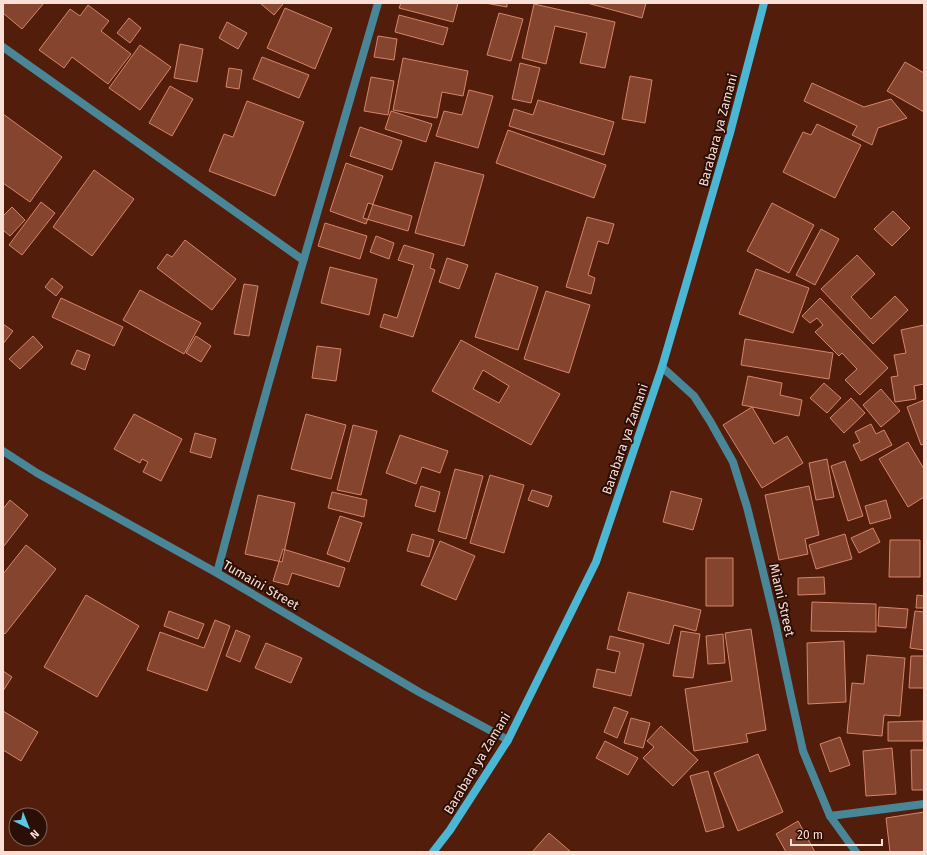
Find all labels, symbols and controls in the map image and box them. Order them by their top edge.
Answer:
street label: Barabara ya Zamani [696,72,740,188]
street label: Barabara ya Zamani [599,382,651,496]
street label: Tumaini Street [220,557,302,613]
street label: Miami Street [766,562,798,638]
street label: Barabara ya Zamani [441,709,513,817]
north arrow [8,807,48,847]
scale bar [791,821,882,847]
text: N [27,827,42,841]
text: 20 m [797,828,823,842]

